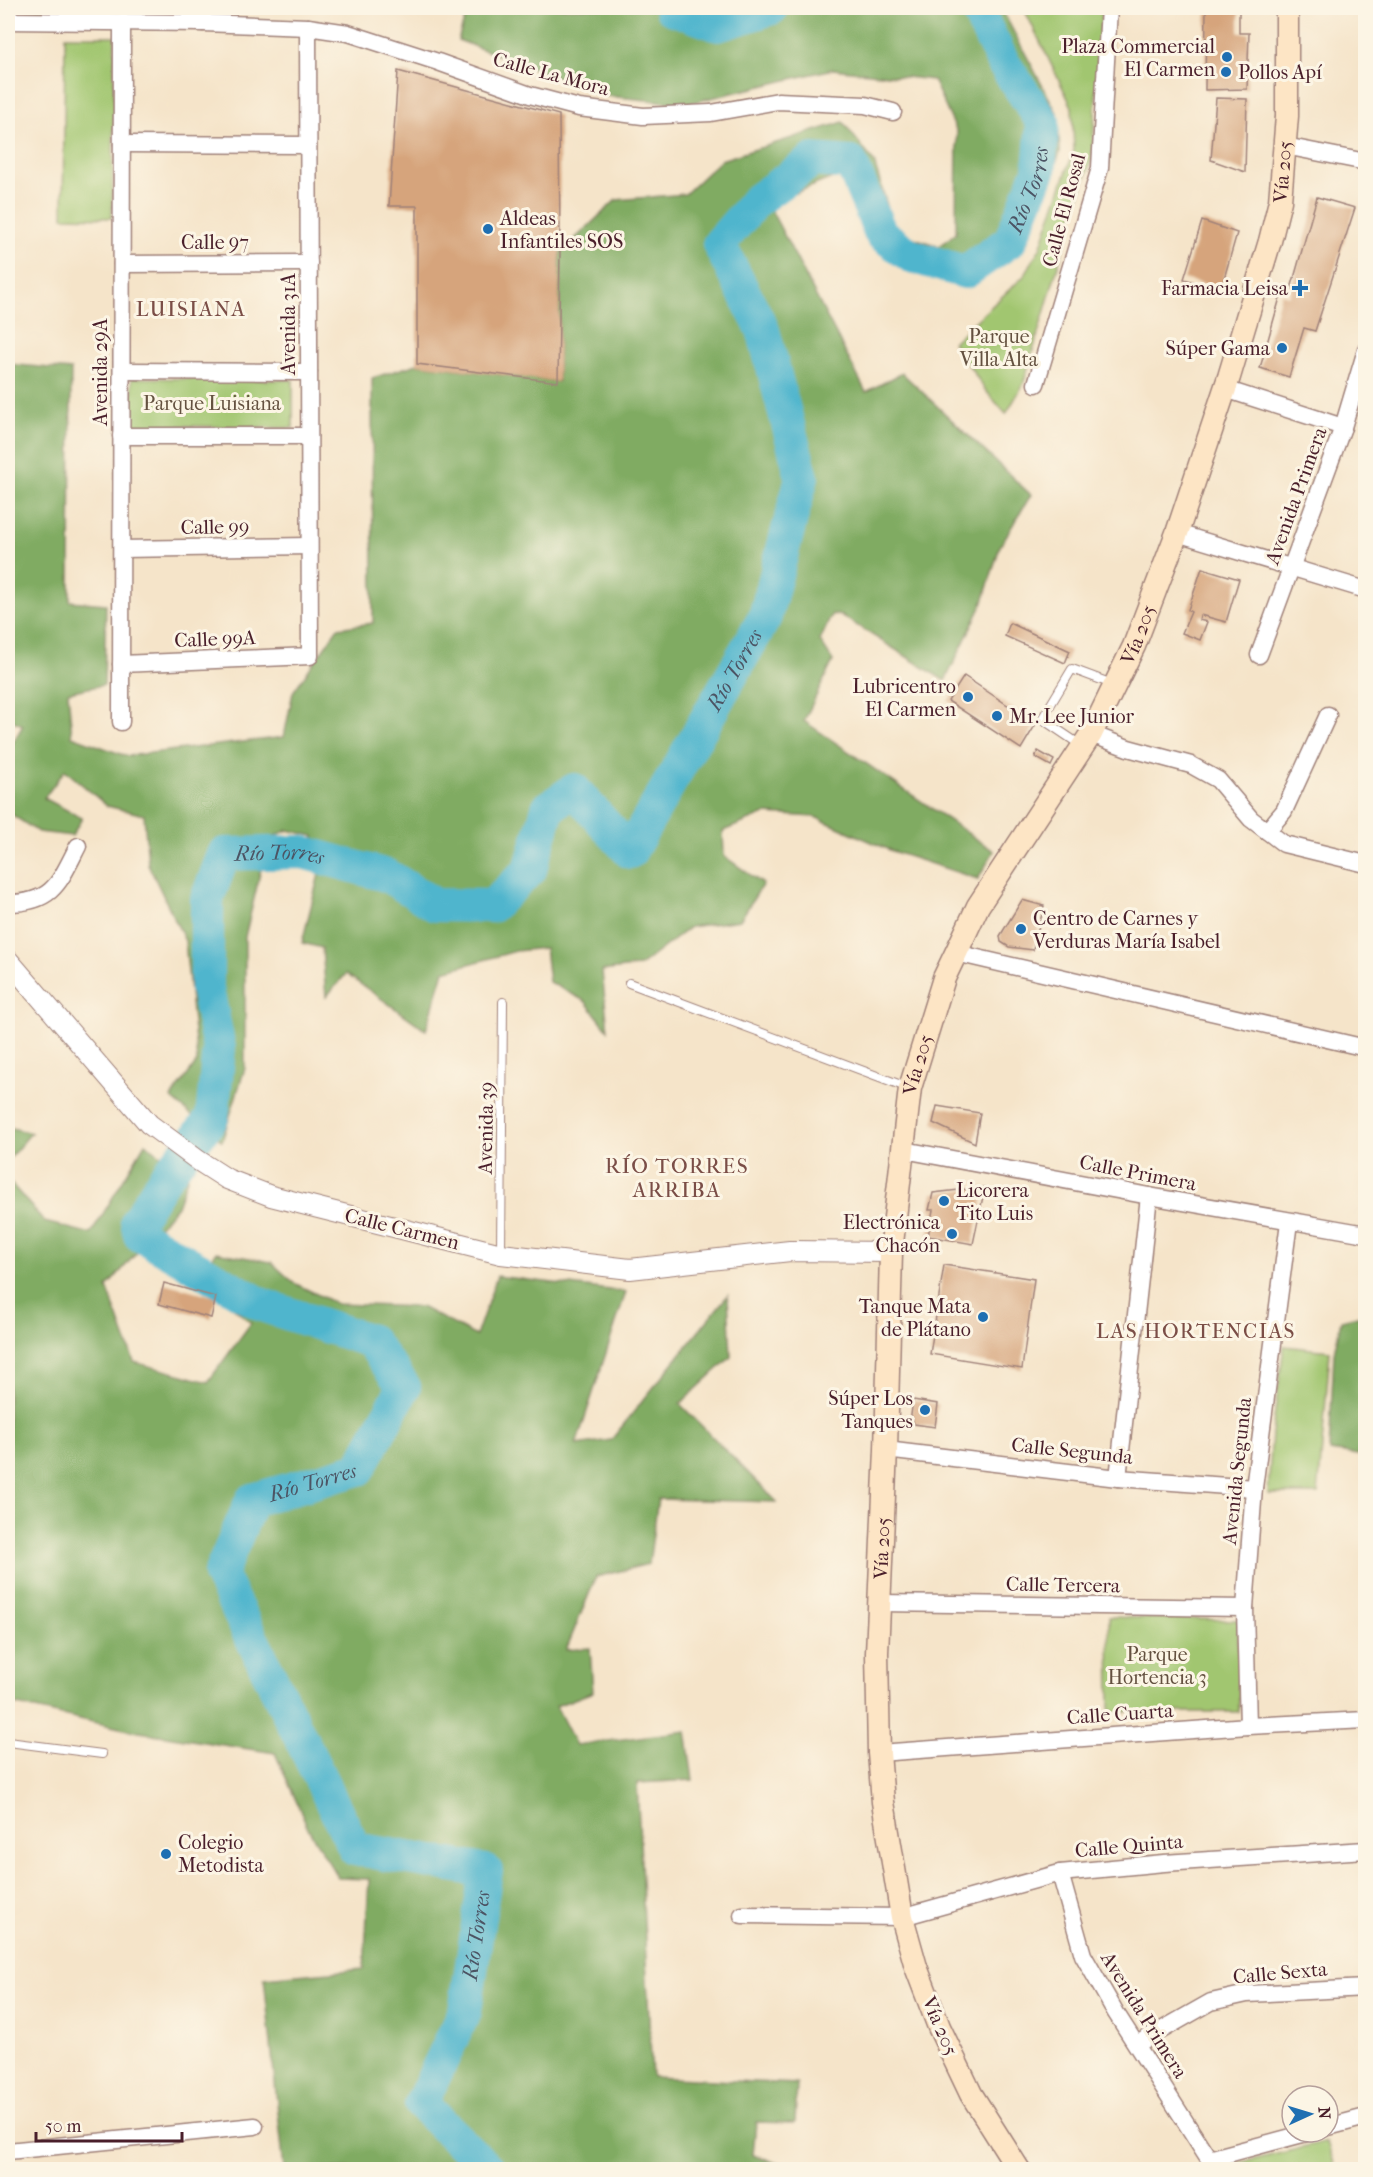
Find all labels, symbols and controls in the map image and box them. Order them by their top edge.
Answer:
place label: Plaza Commercial El Carmen [1061,35,1215,81]
street label: Calle La Mora [490,47,612,101]
marker: Plaza Commercial El Carmen [1220,50,1234,64]
place label: Pollos Apí [1238,61,1323,84]
marker: Pollos Apí [1219,65,1233,79]
street label: Vía 205 [1268,140,1296,205]
water label: Río Torres [1002,145,1053,238]
street label: Calle El Rosal [1038,150,1090,269]
place label: Aldeas Infantiles SOS [499,207,623,253]
marker: Aldeas Infantiles SOS [481,222,495,236]
street label: Calle 97 [181,231,249,254]
street label: Avenida 31A [277,272,300,376]
place label: Farmacia Leisa [1161,277,1289,300]
marker: Farmacia Leisa [1293,281,1307,295]
district label: LUISIANA [136,297,246,321]
street label: Avenida 29A [89,317,112,427]
park label: Parque Villa Alta [959,325,1039,371]
place label: Súper Gama [1166,337,1271,360]
marker: Súper Gama [1275,341,1289,355]
park label: Parque Luisiana [143,392,282,415]
street label: Avenida Primera [1260,423,1332,569]
street label: Calle 99 [180,515,250,539]
street label: Vía 205 [1115,602,1160,669]
water label: Río Torres [701,625,768,717]
street label: Calle 99A [174,626,257,652]
place label: Lubricentro El Carmen [852,675,956,721]
marker: Lubricentro El Carmen [961,690,975,704]
place label: Mr. Lee Junior [1009,705,1134,728]
marker: Mr. Lee Junior [990,709,1004,723]
water label: Río Torres [232,840,327,870]
place label: Centro de Carnes y Verduras María Isabel [1032,907,1221,953]
marker: Centro de Carnes y Verduras María Isabel [1014,922,1028,936]
street label: Vía 205 [898,1031,937,1097]
street label: Avenida 39 [474,1082,498,1175]
street label: Calle Primera [1078,1150,1199,1196]
district label: RÍO TORRES ARRIBA [605,1154,749,1202]
place label: Licorera Tito Luis [956,1179,1033,1225]
marker: Licorera Tito Luis [937,1194,951,1208]
street label: Calle Carmen [342,1204,462,1254]
place label: Electrónica Chacón [843,1211,941,1257]
marker: Electrónica Chacón [945,1227,959,1241]
place label: Tanque Mata de Plátano [859,1295,972,1341]
marker: Tanque Mata de Plátano [976,1310,990,1324]
district label: LAS HORTENCIAS [1096,1319,1296,1343]
place label: Súper Los Tanques [828,1387,913,1433]
street label: Avenida Segunda [1218,1395,1256,1547]
marker: Súper Los Tanques [918,1403,932,1417]
street label: Calle Segunda [1010,1433,1135,1469]
water label: Río Torres [264,1458,360,1507]
street label: Vía 205 [869,1517,895,1581]
street label: Calle Tercera [1006,1573,1121,1598]
park label: Parque Hortencia 3 [1107,1643,1207,1689]
street label: Calle Cuarta [1066,1699,1175,1729]
street label: Calle Quinta [1074,1830,1185,1862]
place label: Colegio Metodista [178,1831,265,1877]
marker: Colegio Metodista [159,1847,173,1861]
water label: Río Torres [457,1889,495,1984]
street label: Avenida Primera [1095,1947,1192,2083]
street label: Calle Sexta [1232,1957,1329,1989]
street label: Vía 205 [917,1992,963,2059]
north arrow [1280,2084,1340,2144]
scale bar [36,2105,182,2143]
text: N [1315,2106,1334,2121]
text: 50 m [45,2116,82,2137]

